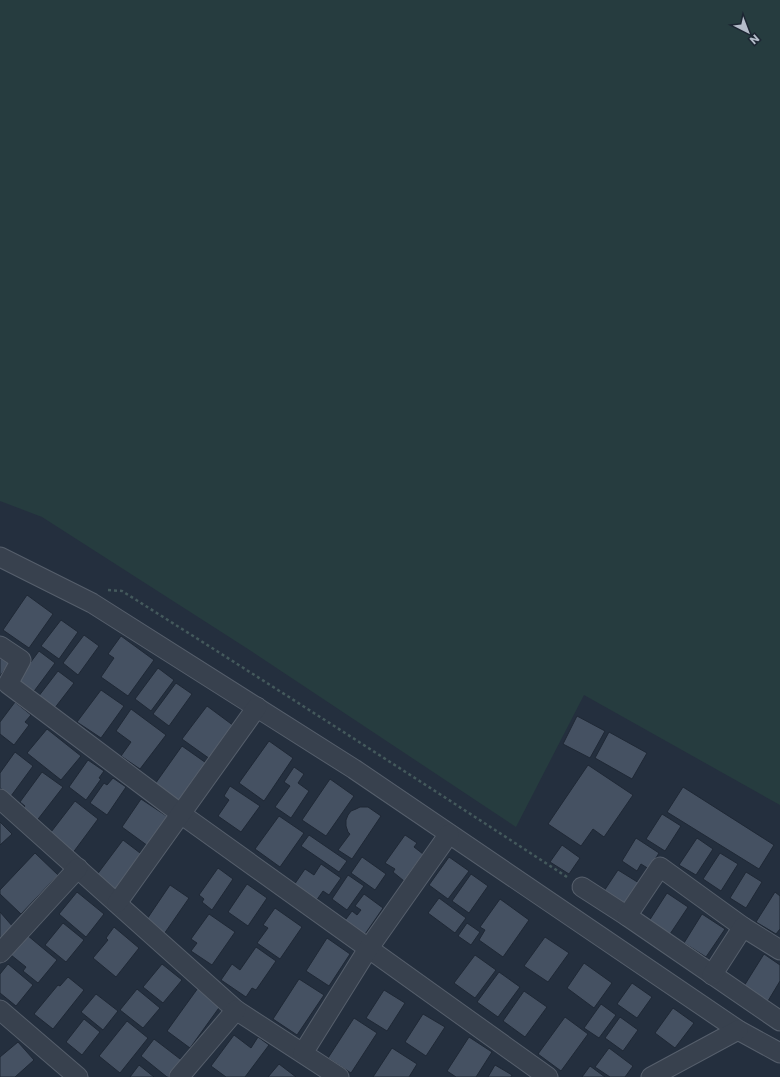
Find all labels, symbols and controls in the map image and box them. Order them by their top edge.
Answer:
north arrow [728,12,768,52]
text: N [746,31,763,48]

